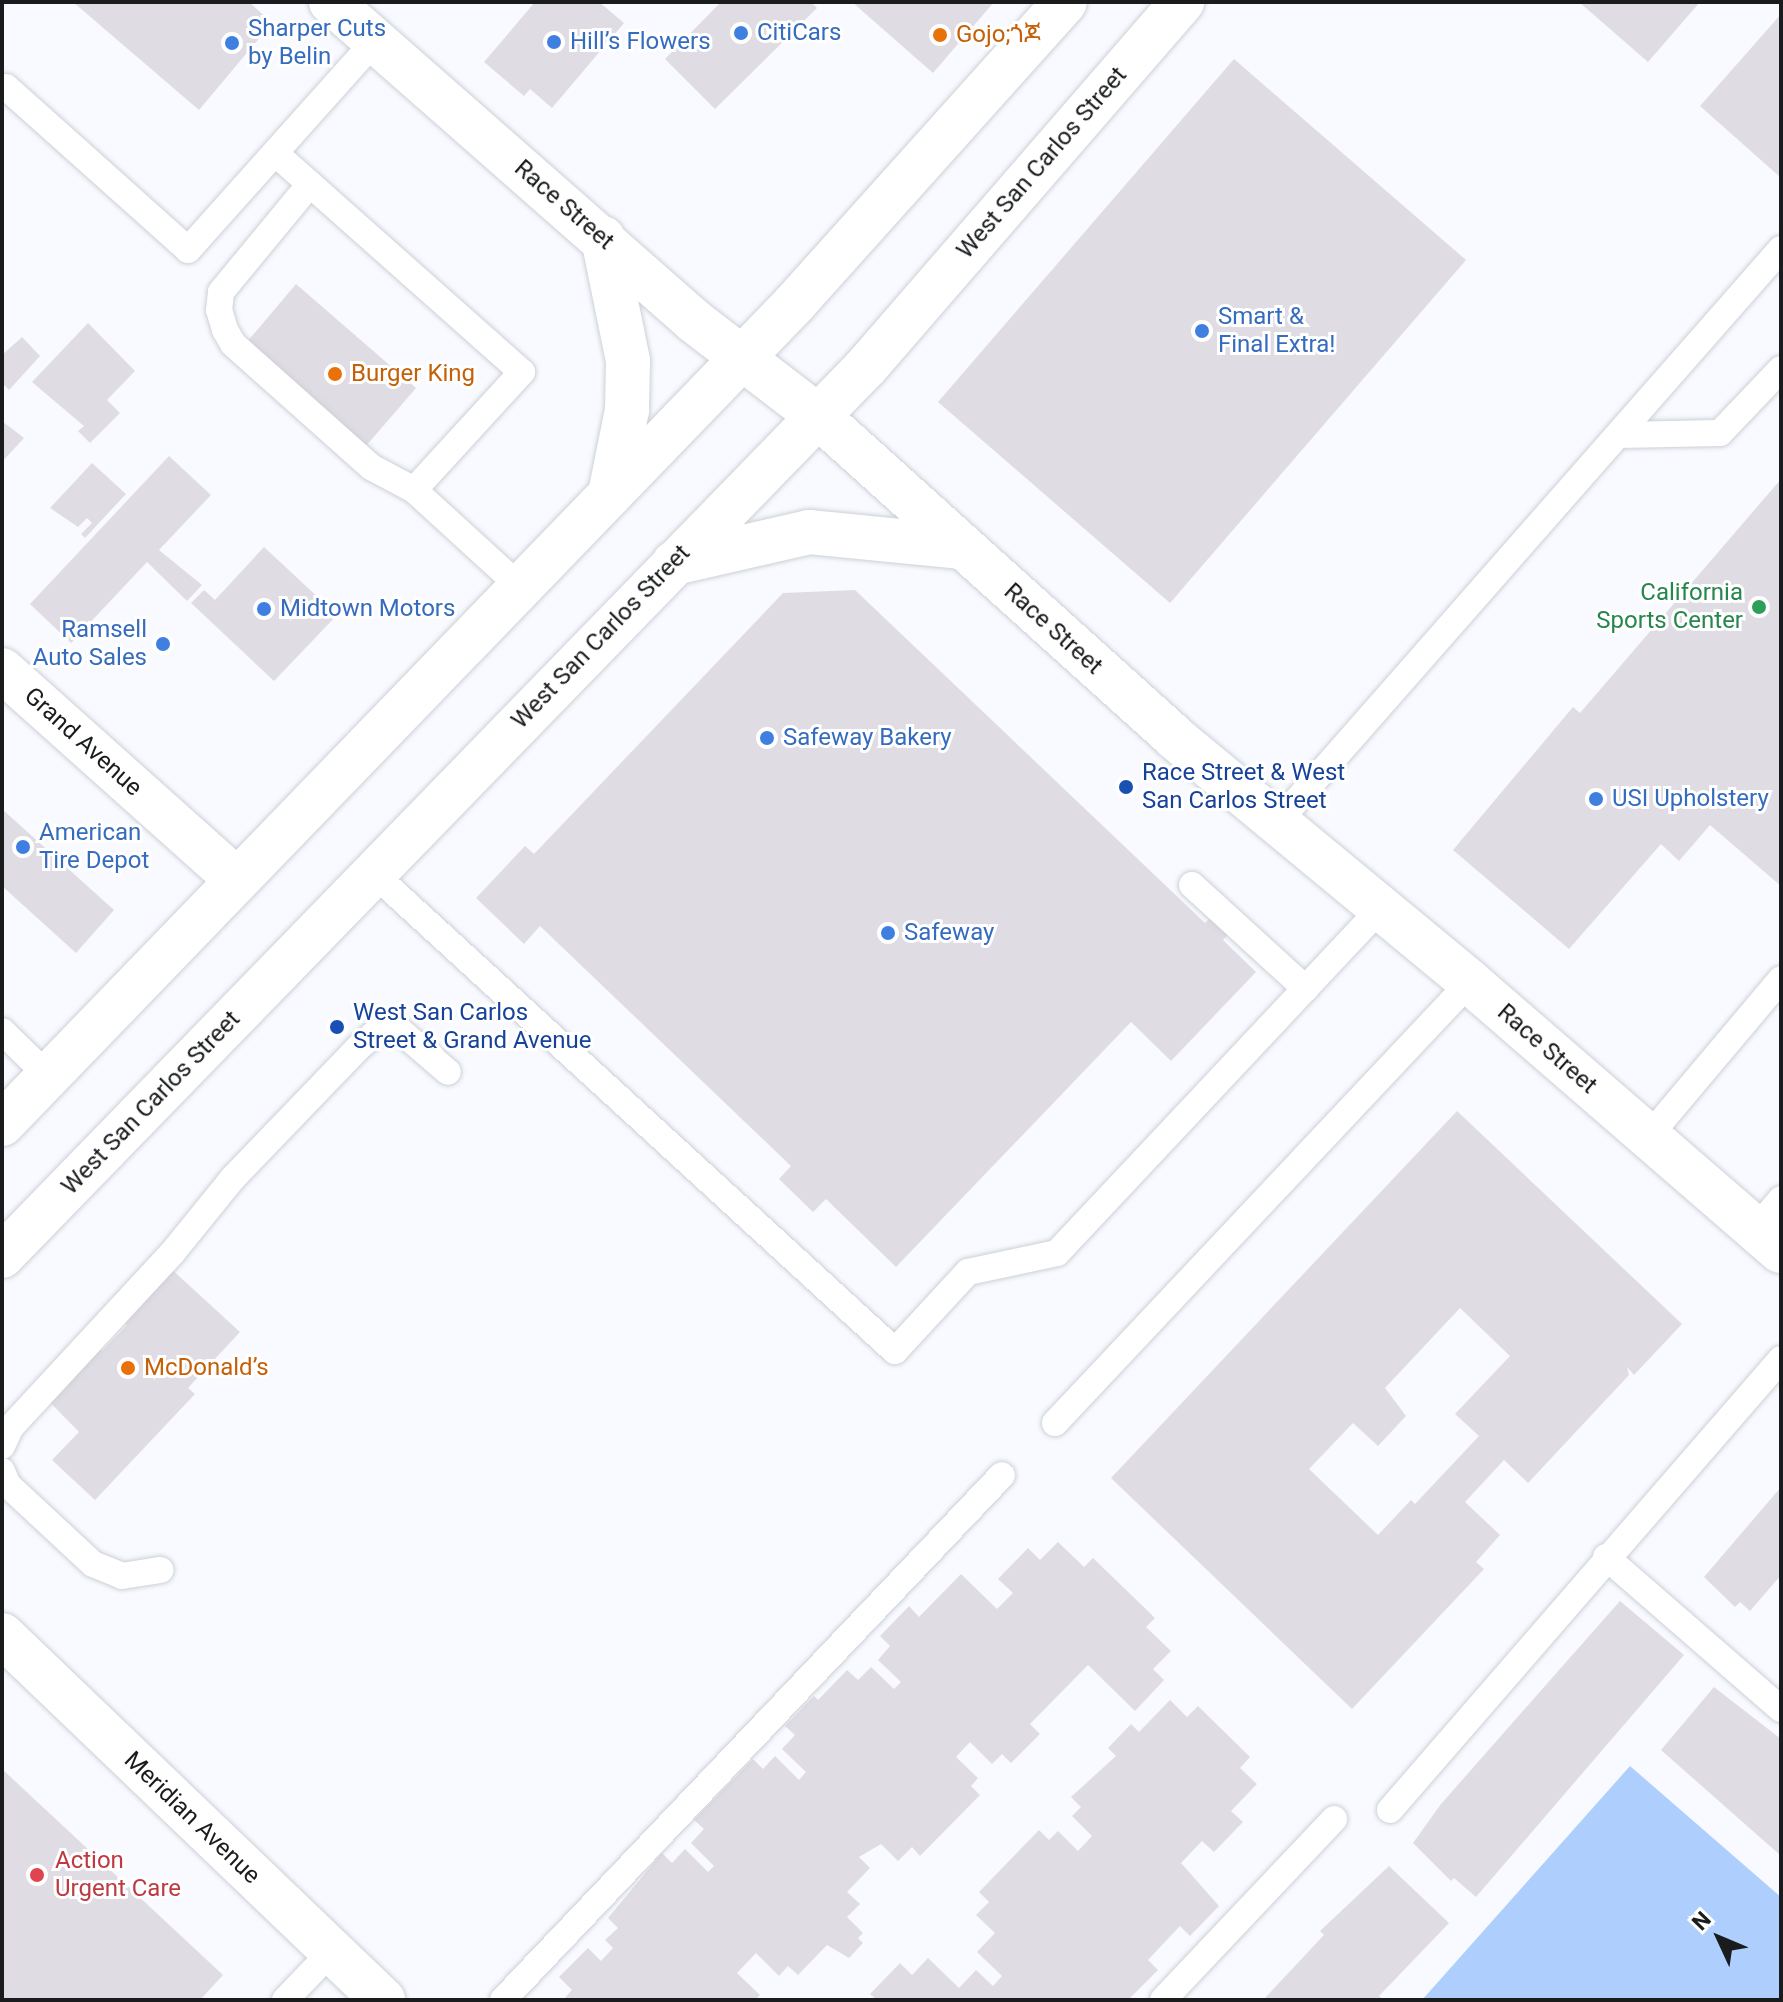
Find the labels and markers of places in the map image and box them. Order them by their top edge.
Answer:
place label: Sharper Cuts by Belin [248,15,386,71]
place label: CitiCars [757,19,841,47]
place label: Gojo;ጎጆ [956,21,1041,49]
marker: CitiCars [732,24,750,42]
marker: Gojo;ጎጆ [931,26,949,44]
place label: Hill’s Flowers [570,28,711,56]
marker: Hill’s Flowers [545,33,563,51]
marker: Sharper Cuts by Belin [223,34,241,52]
place label: Smart & Final Extra! [1218,303,1336,359]
marker: Smart & Final Extra! [1193,322,1211,340]
place label: Burger King [351,360,475,388]
marker: Burger King [326,365,344,383]
place label: California Sports Center [1596,579,1743,635]
place label: Midtown Motors [280,595,455,623]
marker: California Sports Center [1750,598,1768,616]
marker: Midtown Motors [255,600,273,618]
place label: Ramsell Auto Sales [33,616,147,672]
marker: Ramsell Auto Sales [154,635,172,653]
place label: Safeway Bakery [783,724,952,752]
marker: Safeway Bakery [758,729,776,747]
place label: Race Street & West San Carlos Street [1142,759,1345,815]
marker: Race Street & West San Carlos Street [1117,778,1135,796]
place label: USI Upholstery [1612,785,1769,813]
marker: USI Upholstery [1587,790,1605,808]
place label: American Tire Depot [39,819,149,875]
marker: American Tire Depot [14,838,32,856]
place label: Safeway [904,919,994,947]
marker: Safeway [879,924,897,942]
place label: West San Carlos Street & Grand Avenue [353,999,591,1055]
marker: West San Carlos Street & Grand Avenue [328,1018,346,1036]
place label: McDonald’s [144,1354,269,1382]
marker: McDonald’s [119,1359,137,1377]
place label: Action Urgent Care [55,1847,181,1903]
marker: Action Urgent Care [26,1864,48,1886]

